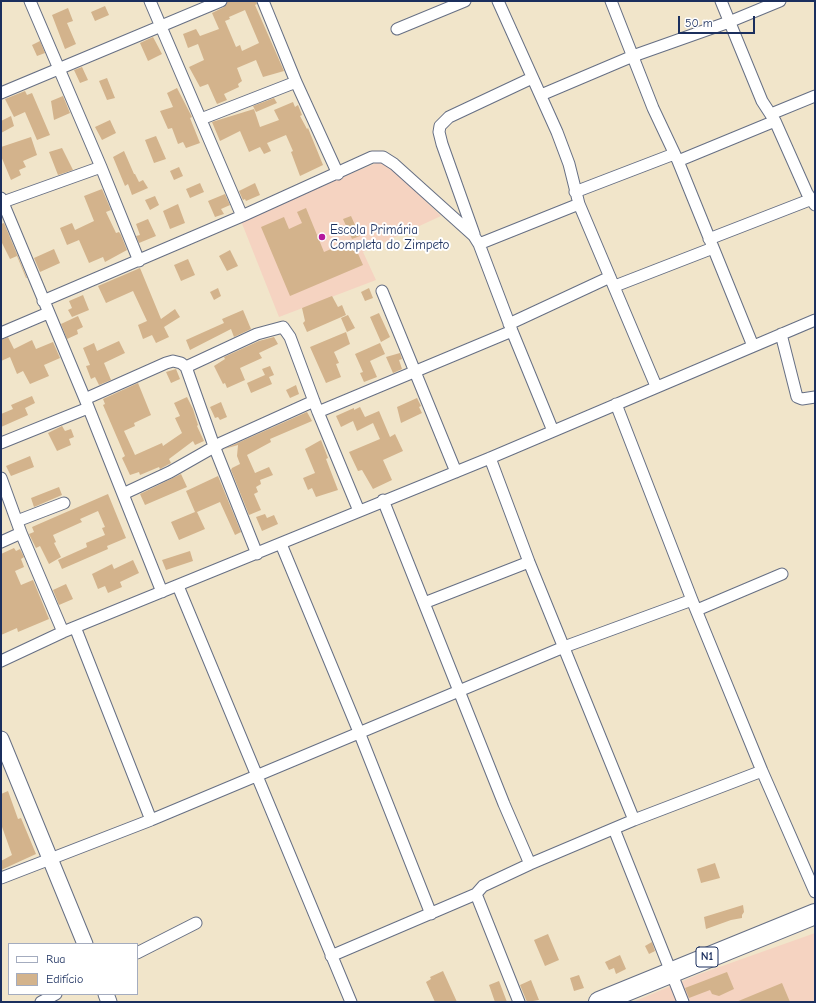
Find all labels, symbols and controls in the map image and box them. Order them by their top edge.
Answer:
scale bar [680,8,757,34]
text: 50 m [685,16,713,30]
place label: Escola Primária Completa do Zimpeto [330,222,449,253]
marker: Escola Primária Completa do Zimpeto [317,232,327,242]
legend [8,943,138,995]
road number: N1 [696,947,718,967]
text: Rua [46,952,65,966]
text: Edifício [46,972,83,986]

